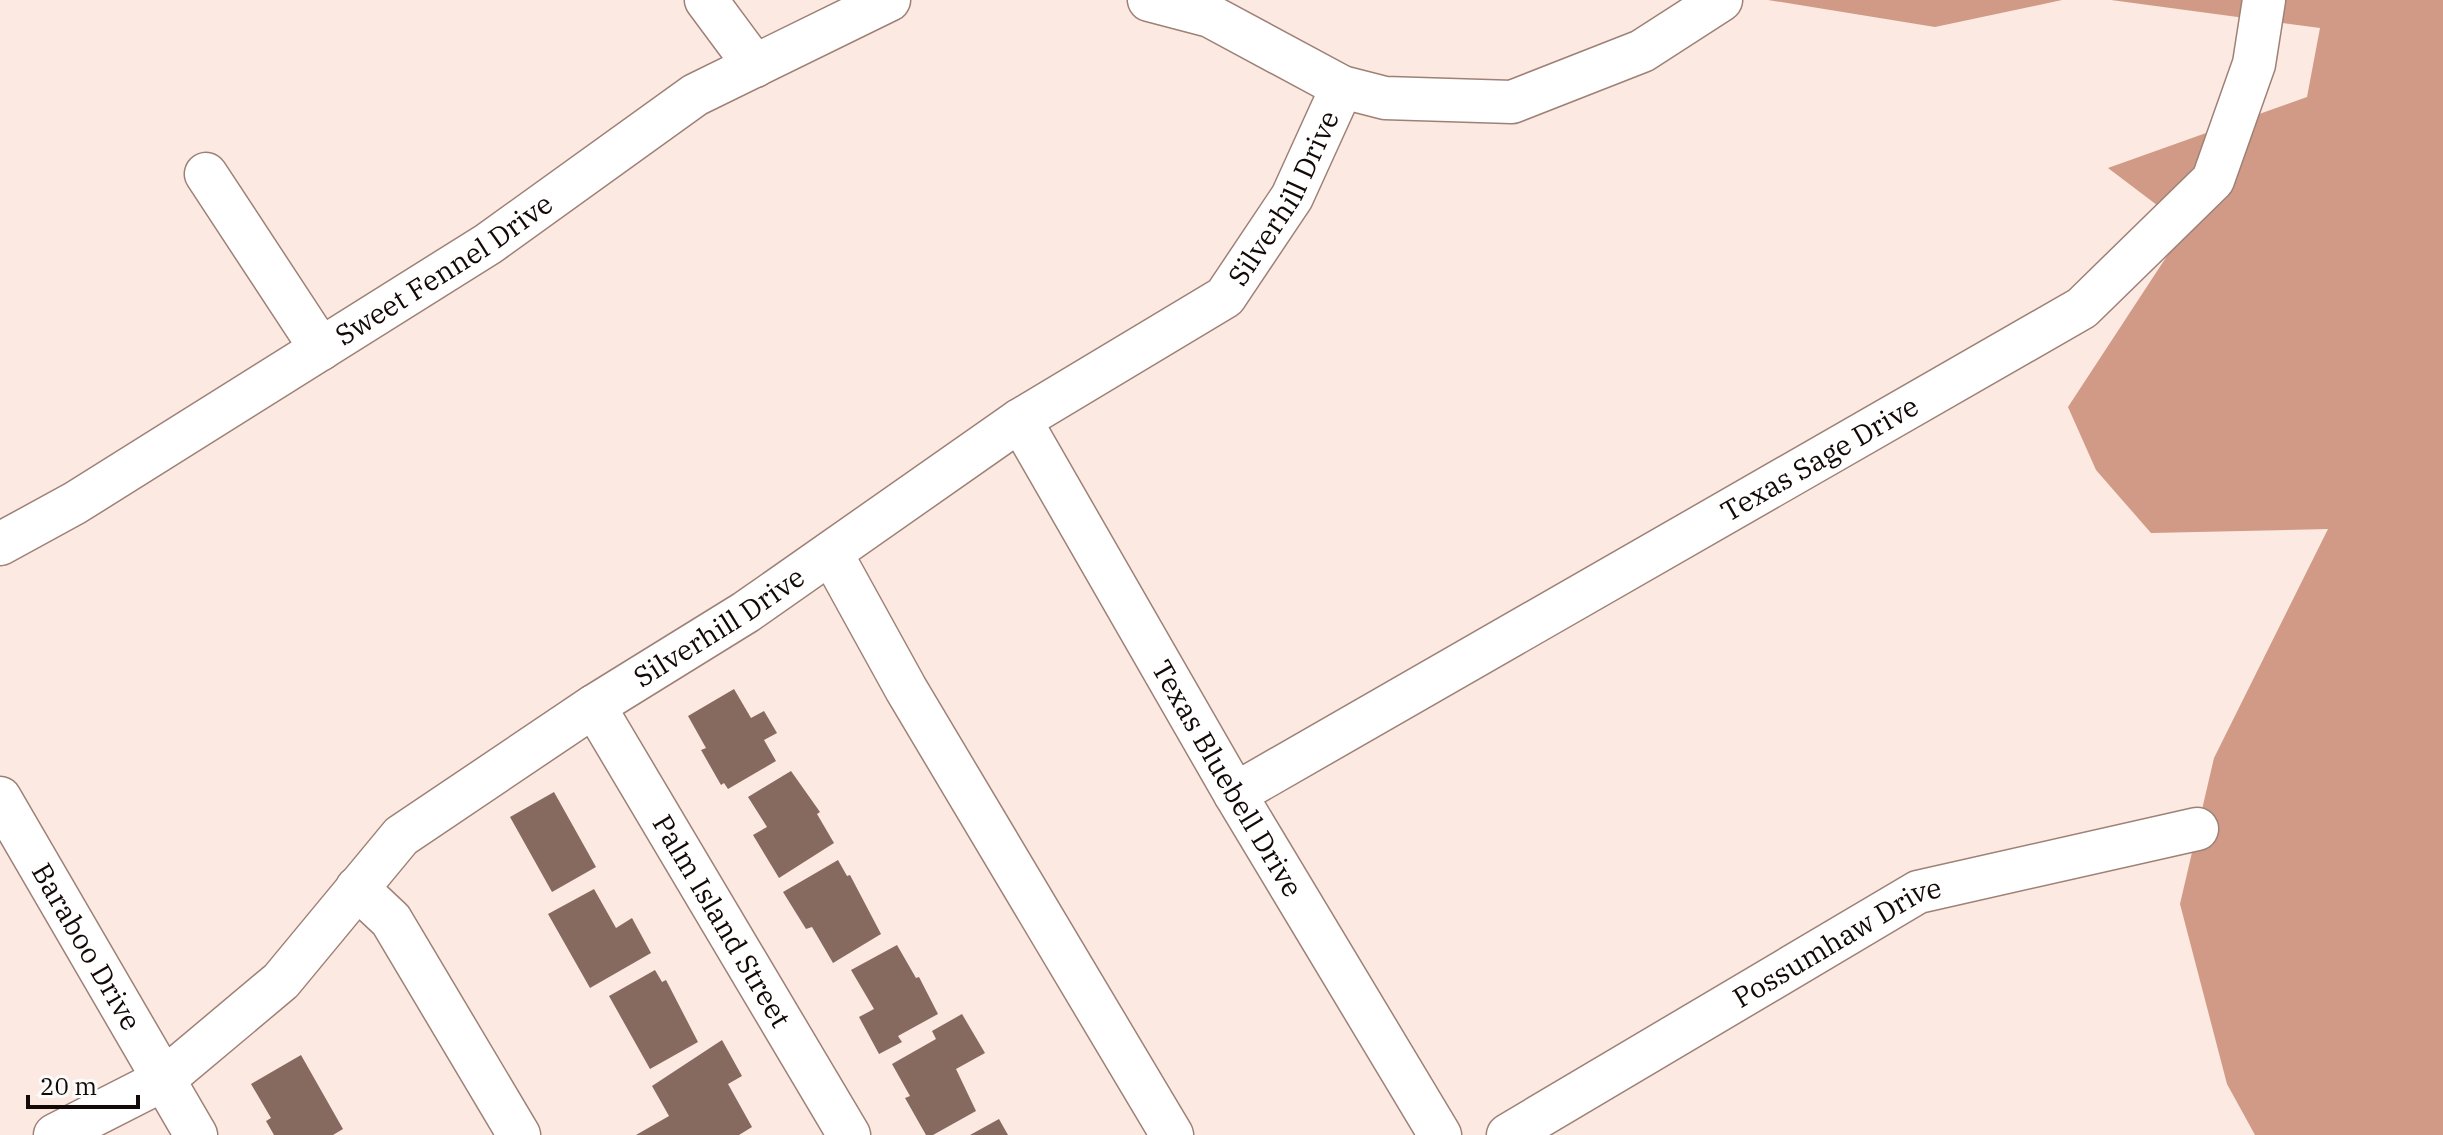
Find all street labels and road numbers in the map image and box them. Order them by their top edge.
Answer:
street label: Silverhill Drive [1219,104,1347,293]
street label: Sweet Fennel Drive [328,185,560,353]
street label: Texas Sage Drive [1714,387,1925,529]
street label: Silverhill Drive [626,558,811,695]
street label: Texas Bluebell Drive [1144,653,1312,903]
street label: Palm Island Street [645,808,800,1034]
street label: Baraboo Drive [24,856,150,1037]
street label: Possumhaw Drive [1726,868,1945,1016]

